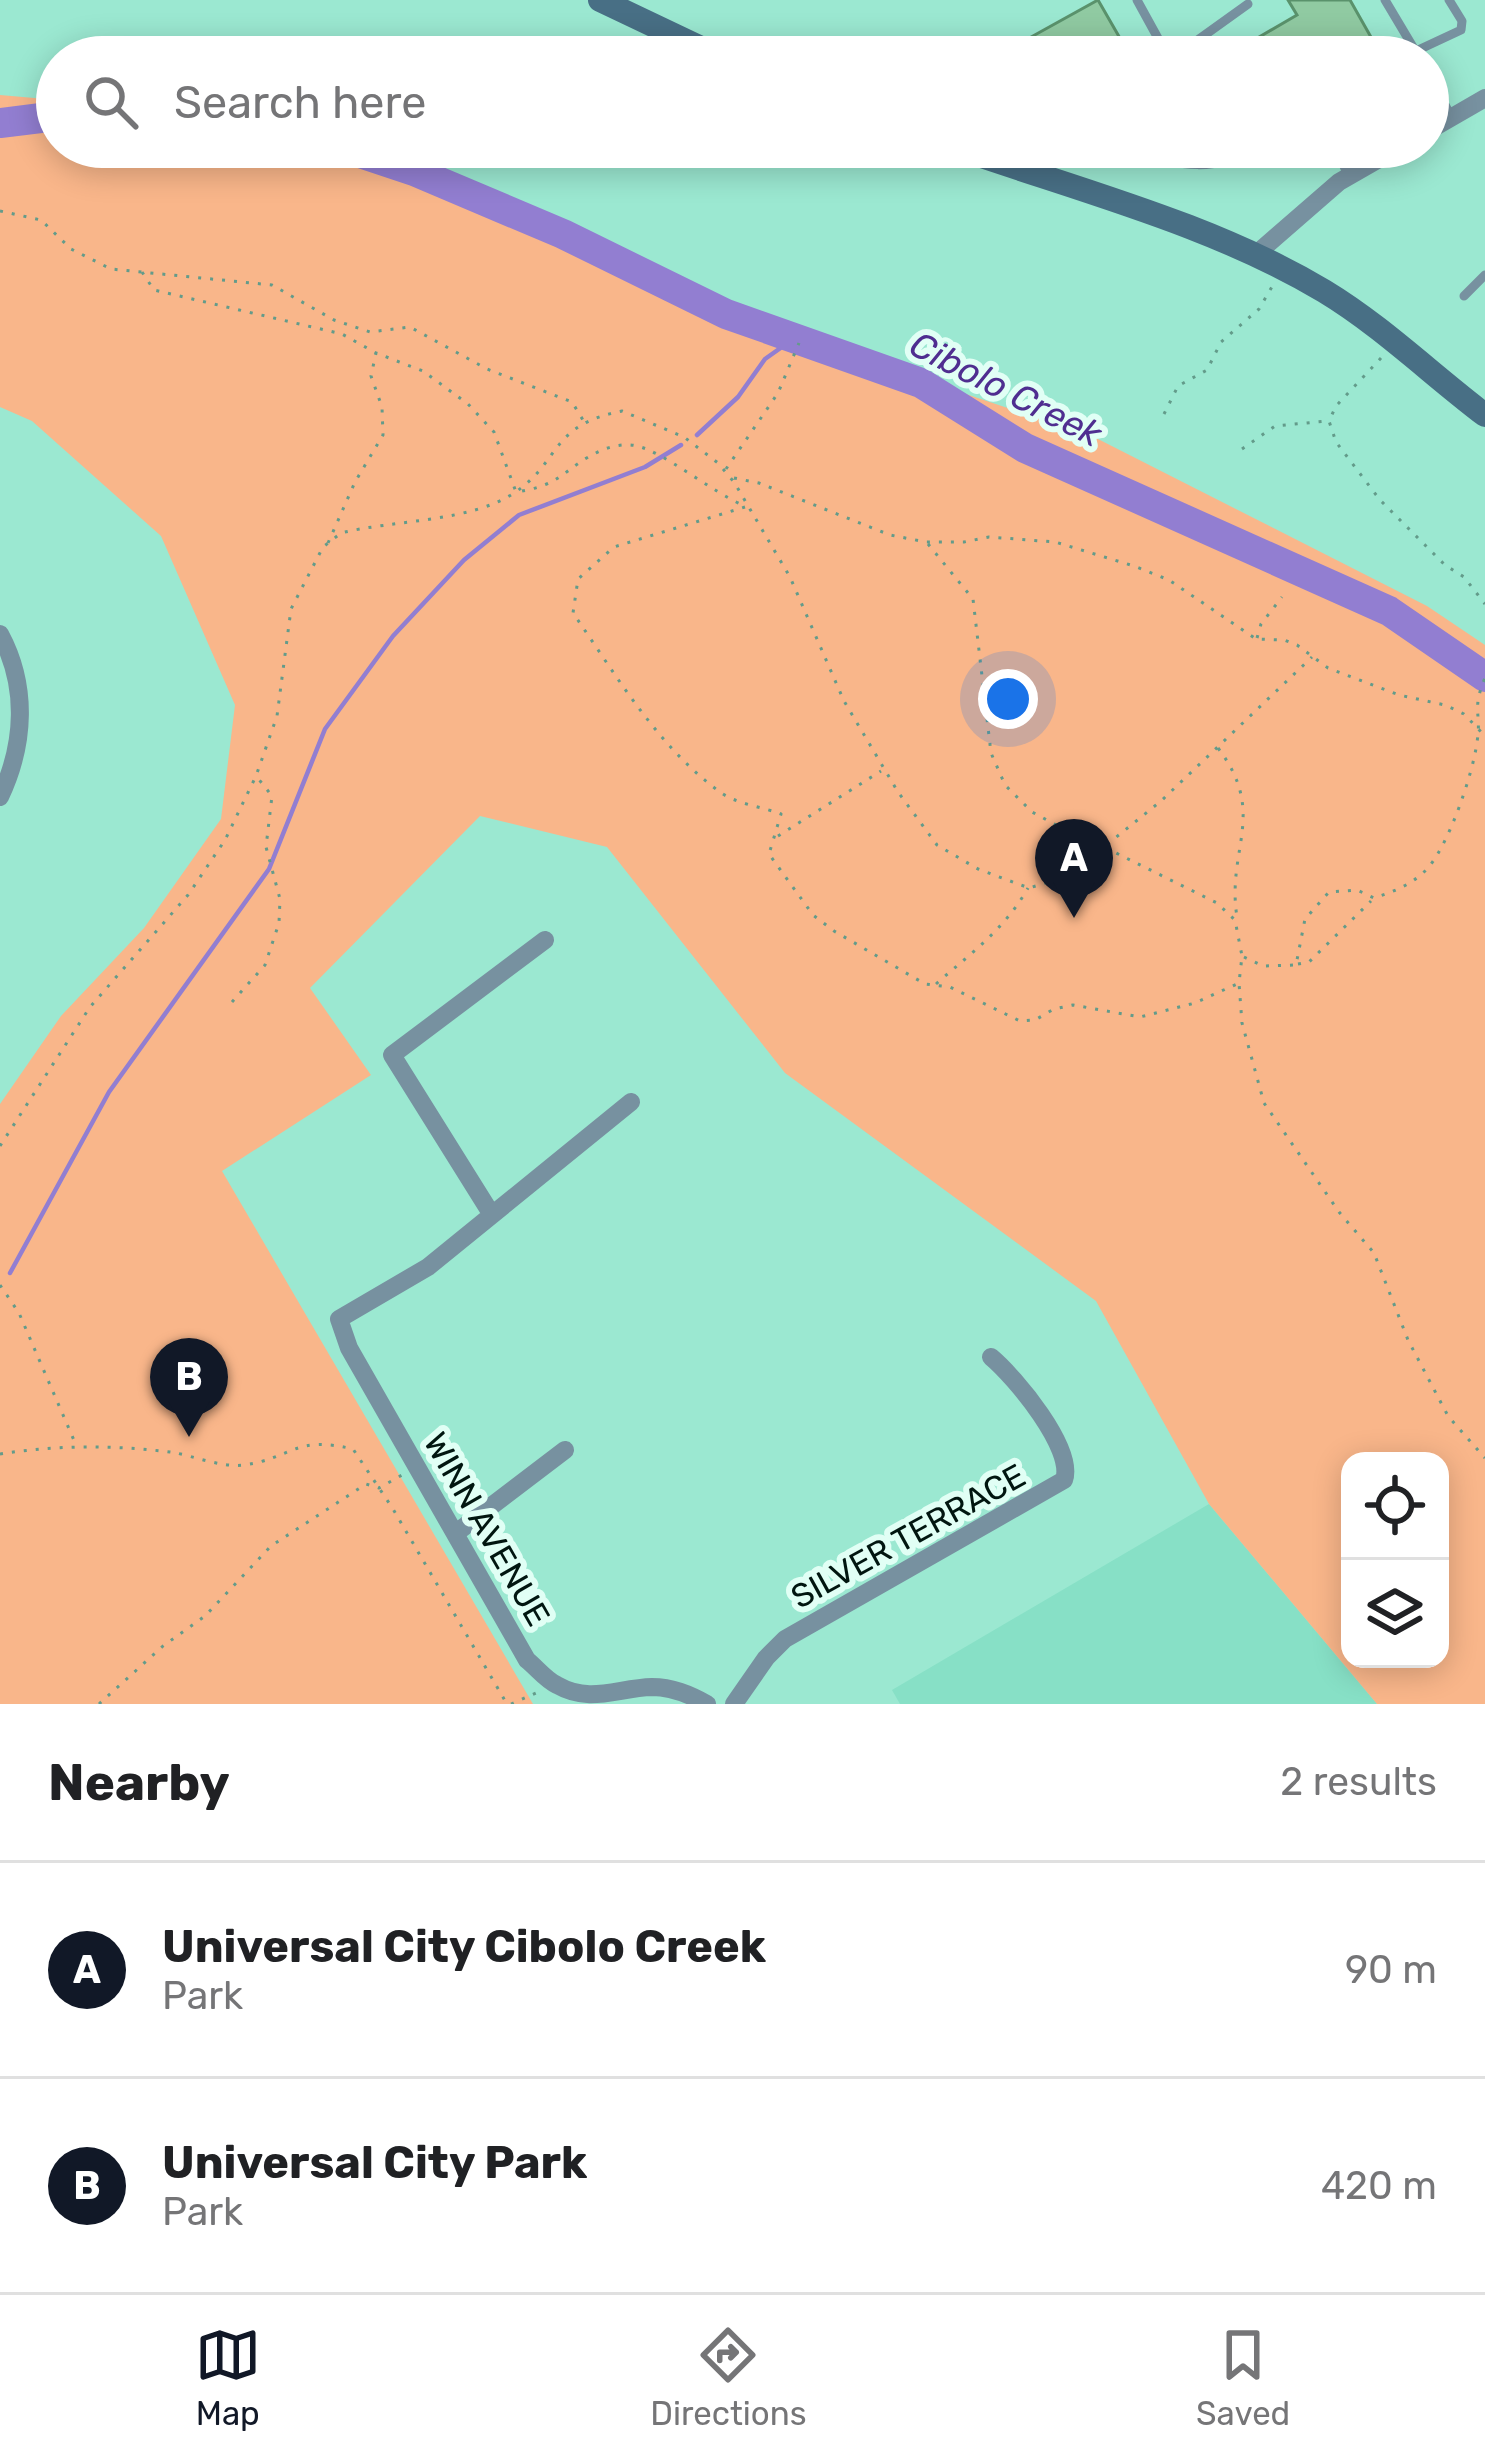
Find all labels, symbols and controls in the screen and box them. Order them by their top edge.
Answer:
search box [36,36,1449,168]
icon: search [78,69,144,135]
text: Search here [174,76,426,129]
water label: Cibolo Creek [903,322,1109,456]
your location [978,669,1038,729]
pin: A [1035,819,1113,918]
pin: B [150,1338,228,1437]
street label: WINN AVENUE [416,1425,558,1633]
map controls [1341,1452,1449,1668]
button: locate [1341,1452,1449,1560]
street label: SILVER TERRACE [784,1456,1032,1616]
button: layers [1341,1560,1449,1668]
text: Nearby [48,1752,230,1813]
text: 2 results [1280,1759,1437,1805]
text: Universal City Cibolo Creek [162,1920,766,1973]
text: A [73,1947,101,1993]
text: 90 m [1345,1947,1437,1993]
text: Park [162,1973,243,2019]
text: Universal City Park [162,2136,587,2189]
text: B [73,2163,101,2209]
text: 420 m [1321,2163,1437,2209]
text: Park [162,2189,243,2235]
tab: Map [195,2322,261,2433]
tab: Directions [650,2322,807,2433]
tab: Saved [1196,2322,1290,2433]

